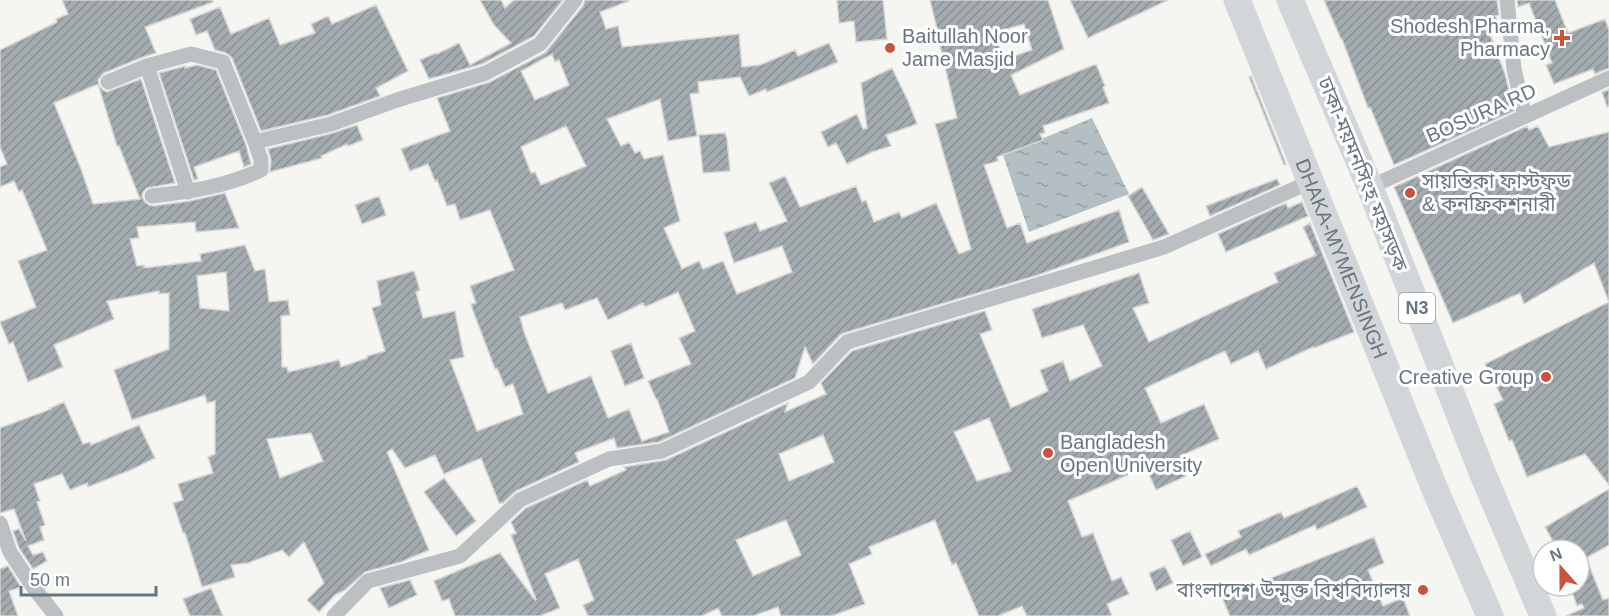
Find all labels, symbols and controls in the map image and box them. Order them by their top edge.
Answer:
place label: Shodesh Pharma, Pharmacy [1390,15,1550,60]
place label: Baitullah Noor Jame Masjid [902,25,1028,70]
marker: Shodesh Pharma, Pharmacy [1555,31,1569,45]
marker: Baitullah Noor Jame Masjid [883,41,897,55]
street label: ঢাকা-ময়মনসিংহ মহাসড়ক [1314,72,1413,275]
street label: BOSURA RD [1423,79,1539,147]
street label: DHAKA-MYMENSINGH [1291,156,1392,362]
place label: সায়ন্তিকা ফাস্টফুড & কনফ্রিকশনারী [1421,169,1571,215]
marker: সায়ন্তিকা ফাস্টফুড & কনফ্রিকশনারী [1403,186,1417,200]
road number: N3 [1399,293,1435,323]
place label: Creative Group [1398,366,1534,388]
marker: Creative Group [1539,370,1553,384]
place label: Bangladesh Open University [1060,431,1202,476]
marker: Bangladesh Open University [1041,446,1055,460]
north arrow [1531,538,1591,598]
text: N [1547,544,1564,564]
scale bar [21,559,156,597]
text: 50 m [30,570,70,590]
place label: বাংলাদেশ উন্মুক্ত বিশ্ববিদ্যালয় [1176,578,1411,603]
marker: বাংলাদেশ উন্মুক্ত বিশ্ববিদ্যালয় [1416,583,1430,597]

